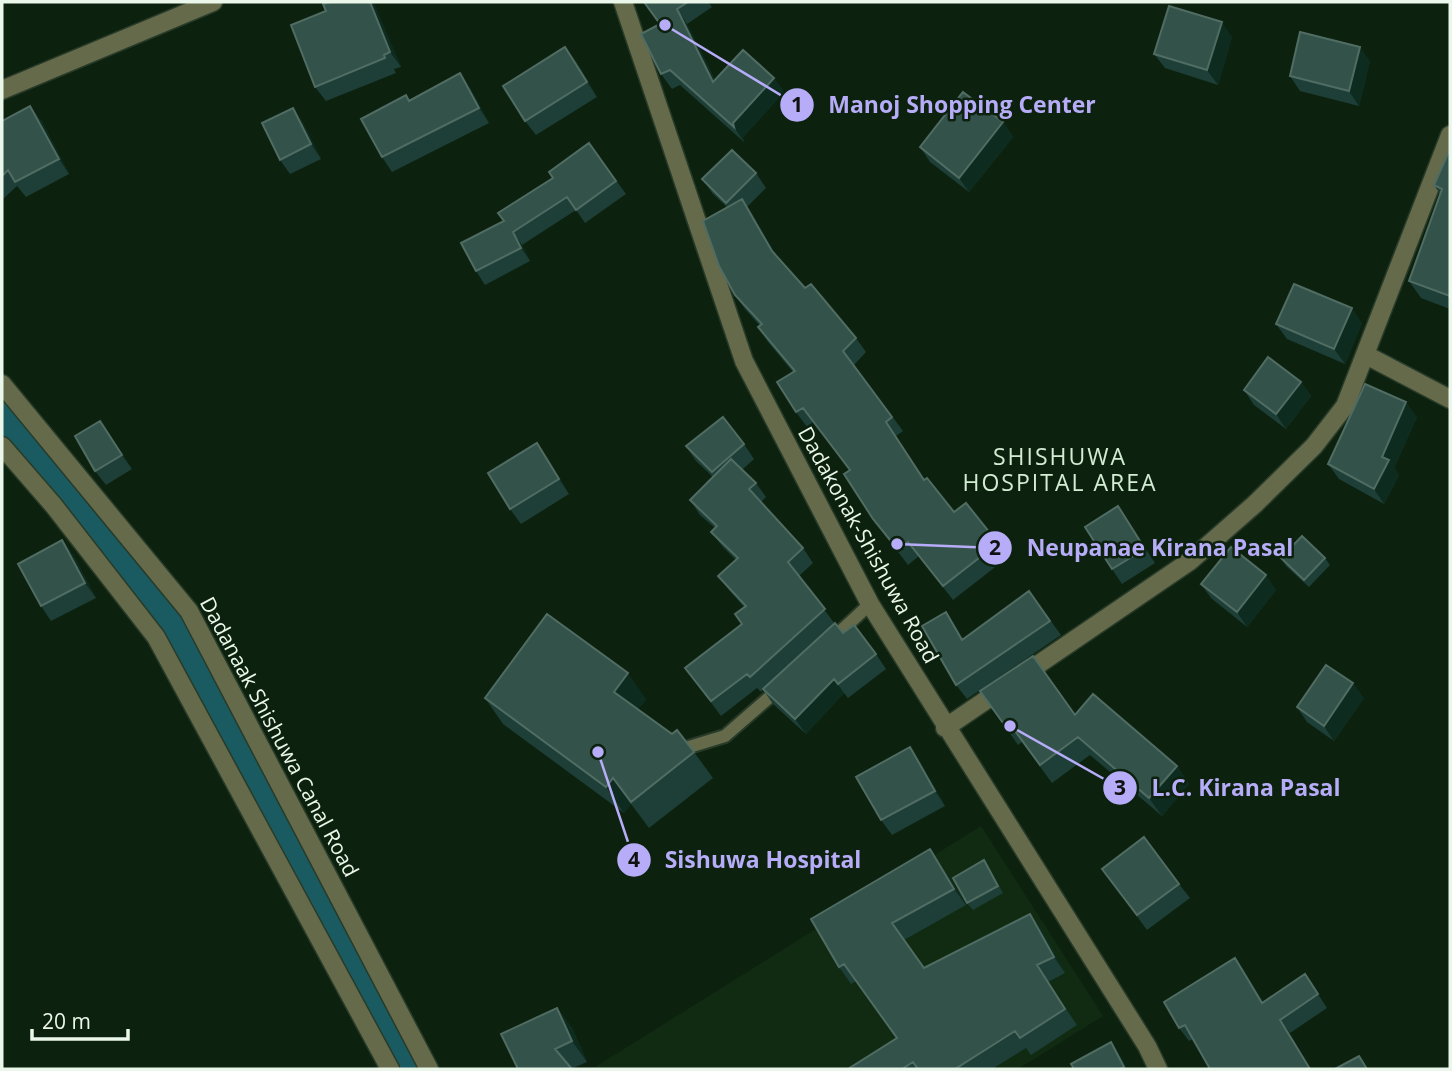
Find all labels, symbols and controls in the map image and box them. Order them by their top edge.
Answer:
callout: Manoj Shopping Center [779,83,1110,127]
text: Manoj Shopping Center [828,88,1096,120]
text: 1 [791,90,803,118]
street label: Dadakonak-Shishuwa Road [792,421,946,668]
district label: SHISHUWA HOSPITAL AREA [963,440,1157,498]
callout: Neupanae Kirana Pasal [977,526,1307,570]
text: Neupanae Kirana Pasal [1027,531,1293,563]
text: 2 [989,533,1001,561]
street label: Dadanaak Shishuwa Canal Road [194,592,366,881]
callout: L.C. Kirana Pasal [1102,766,1354,810]
text: L.C. Kirana Pasal [1151,771,1341,803]
text: 3 [1114,773,1126,801]
callout: Sishuwa Hospital [616,838,876,882]
text: Sishuwa Hospital [665,843,861,875]
text: 4 [628,845,640,873]
scale bar [32,998,128,1042]
text: 20 m [42,1007,91,1035]

